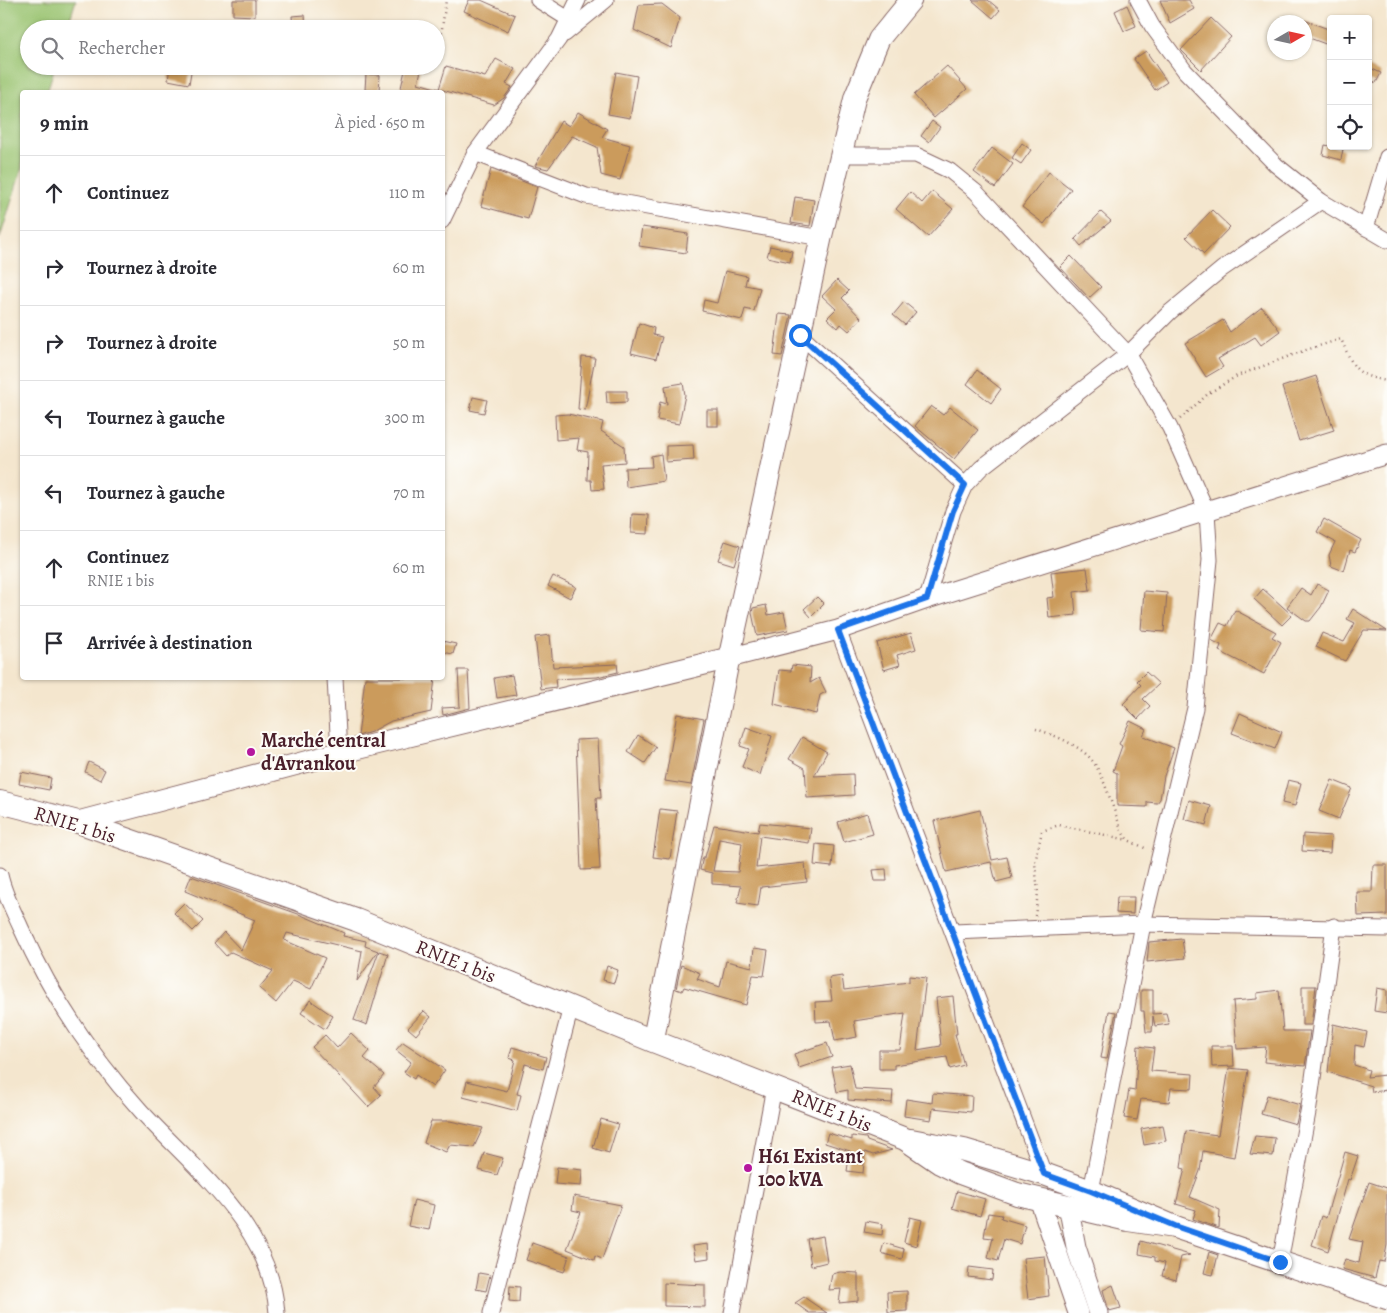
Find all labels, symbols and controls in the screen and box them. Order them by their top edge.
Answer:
north arrow [1267,15,1312,60]
map controls [1327,15,1372,150]
button: + [1327,15,1372,60]
search box [20,20,445,75]
icon: search [38,34,66,62]
text: Rechercher [78,35,165,61]
button: − [1327,60,1372,105]
button: locate [1327,105,1372,150]
text: 9 min [40,109,89,137]
text: À pied · 650 m [335,112,425,134]
icon: ahead [40,179,68,207]
text: Continuez [87,180,169,206]
text: 110 m [389,182,425,204]
icon: right [40,254,68,282]
text: Tournez à droite [87,255,217,281]
text: 60 m [393,257,425,279]
route start [789,324,812,347]
icon: right [40,329,68,357]
text: Tournez à droite [87,330,217,356]
text: 50 m [393,332,425,354]
icon: left [40,404,68,432]
text: Tournez à gauche [87,405,225,431]
text: 300 m [385,407,425,429]
icon: left [40,479,68,507]
text: Tournez à gauche [87,480,225,506]
text: 70 m [393,482,425,504]
text: Continuez [87,544,169,570]
icon: ahead [40,554,68,582]
text: 60 m [393,557,425,579]
text: RNIE 1 bis [87,570,154,592]
icon: arrive [40,629,68,657]
text: Arrivée à destination [87,630,252,656]
place label: Marché central d'Avrankou [261,727,387,777]
marker: Marché central d'Avrankou [245,746,257,758]
street label: RNIE 1 bis [31,799,119,850]
street label: RNIE 1 bis [412,933,500,990]
street label: RNIE 1 bis [788,1082,876,1139]
place label: H61 Existant 100 kVA [758,1143,863,1193]
marker: H61 Existant 100 kVA [742,1162,754,1174]
route end [1269,1251,1292,1274]

